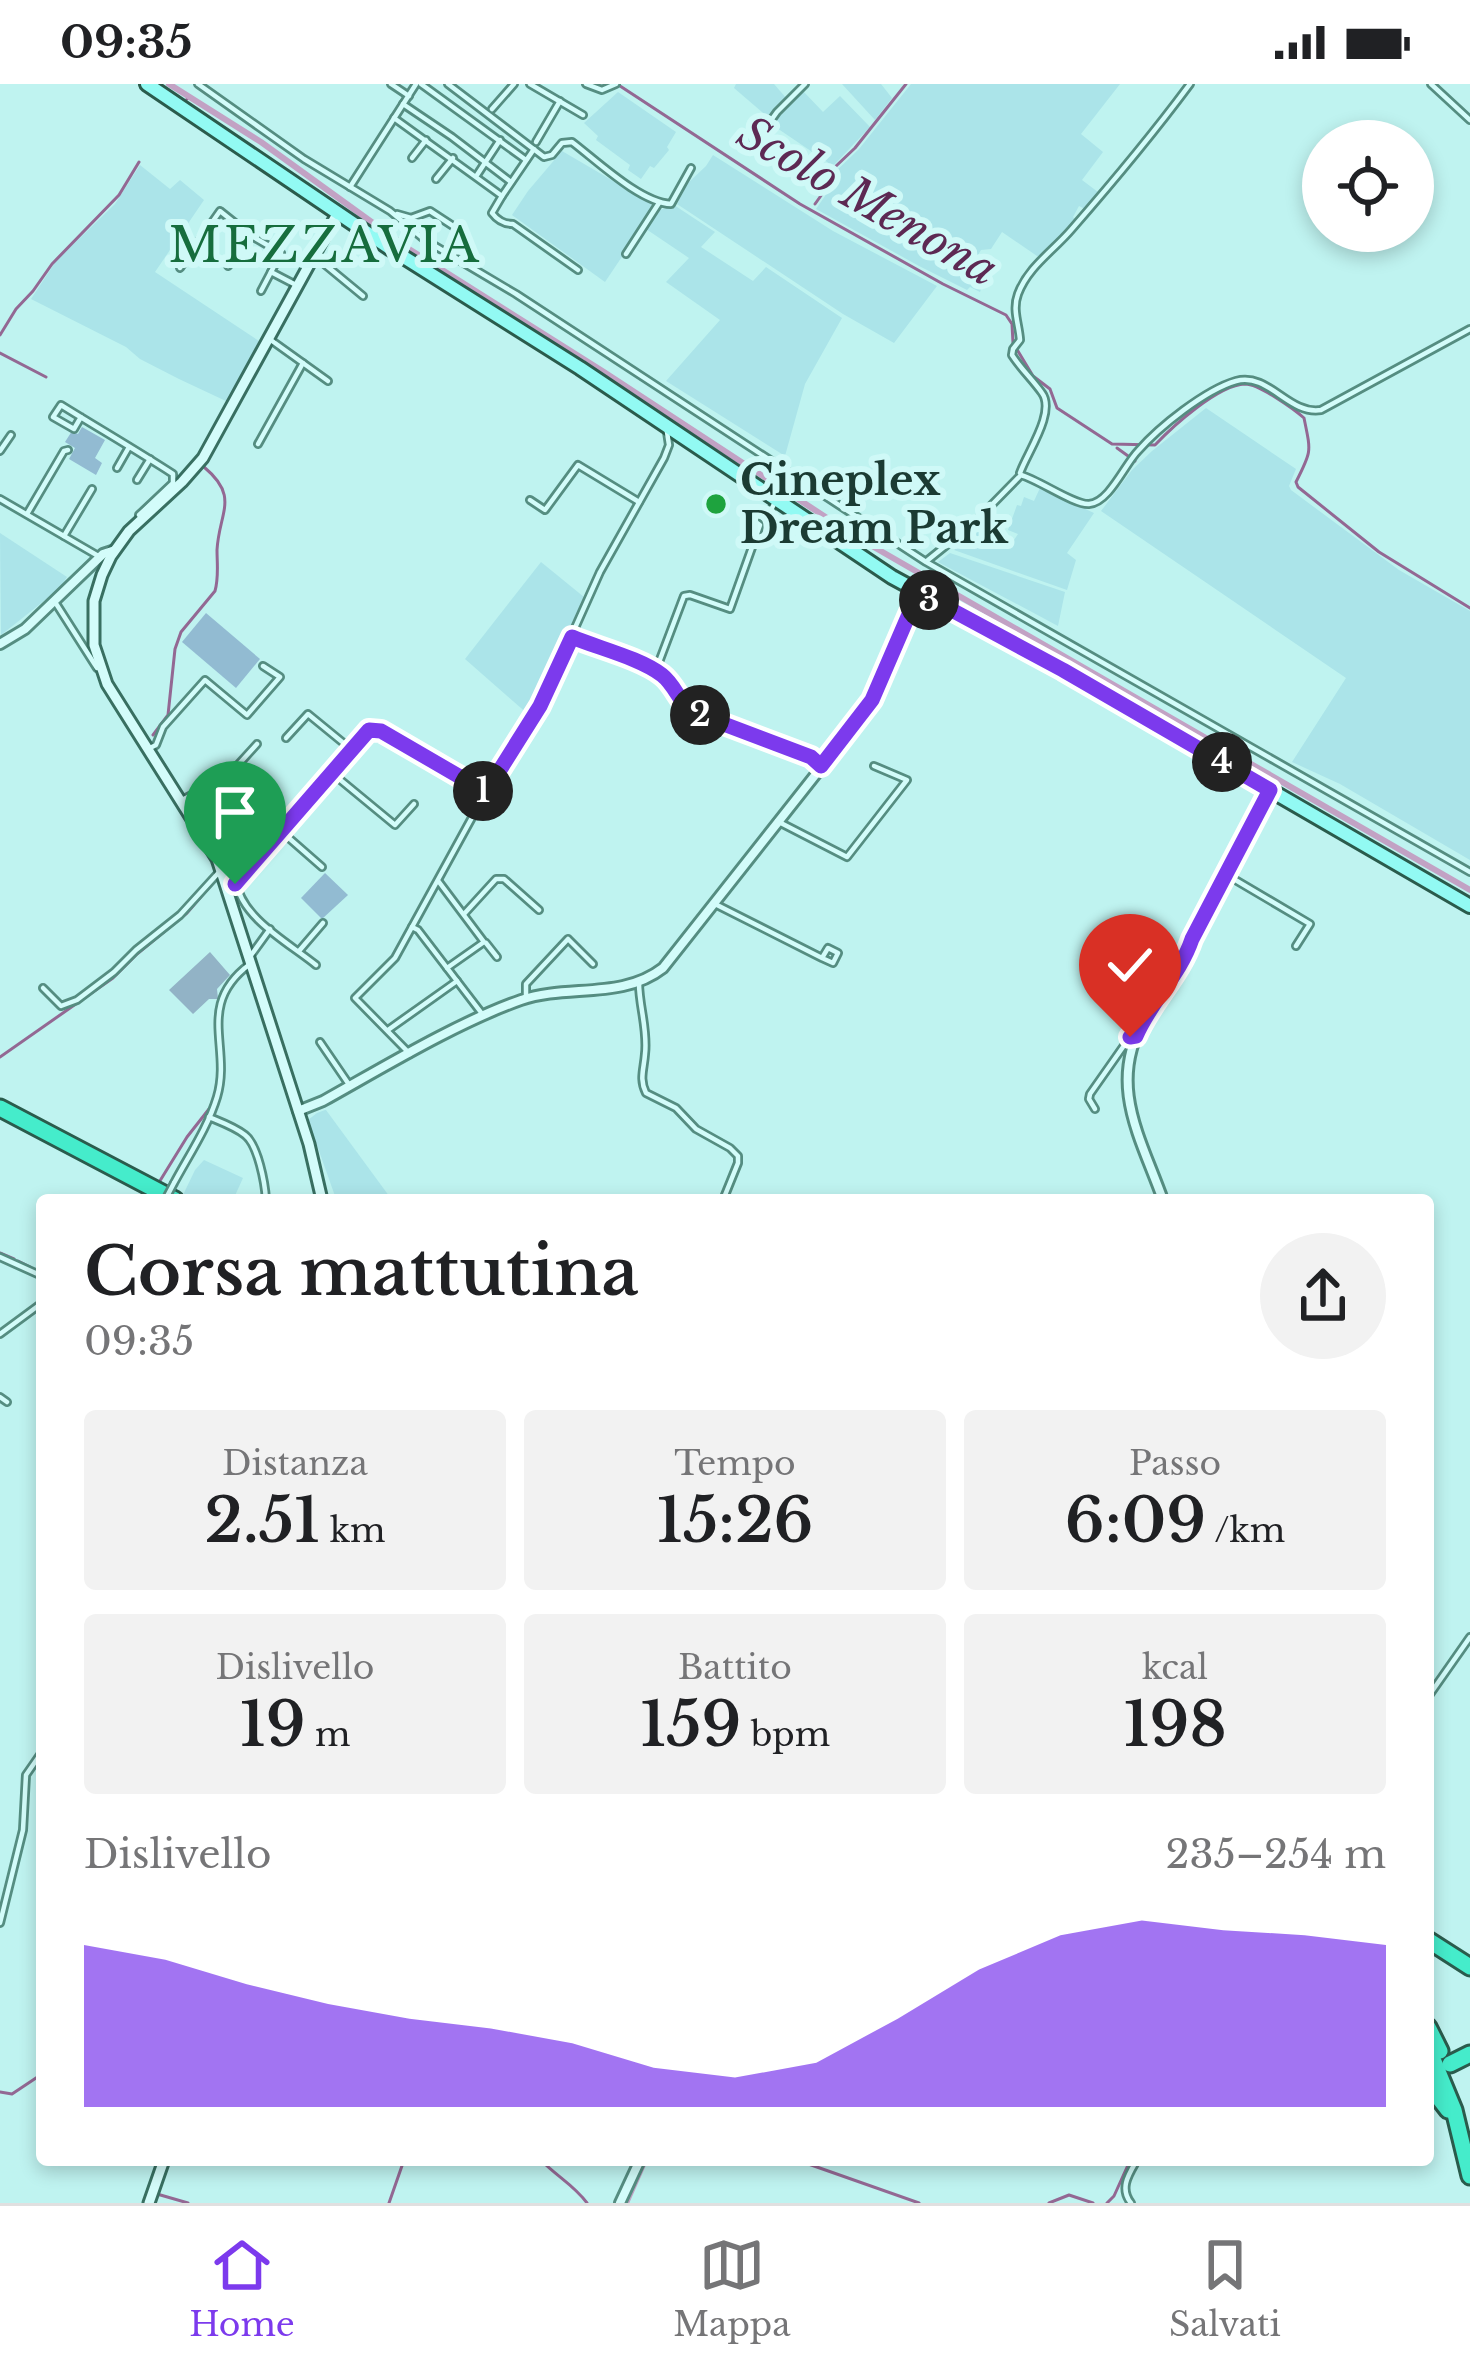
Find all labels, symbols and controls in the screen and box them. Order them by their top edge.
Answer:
text: 09:35 [60,14,193,70]
water label: Scolo Menona [728,104,1008,298]
map controls [1302,120,1434,252]
button: locate [1302,120,1434,252]
district label: MEZZAVIA [168,215,482,275]
place label: Cineplex Dream Park [740,454,1009,554]
marker: Cineplex Dream Park [703,491,729,517]
pin: 3 [899,570,959,630]
text: 3 [918,579,940,620]
pin: 2 [670,685,730,745]
text: 2 [689,694,711,735]
pin: 4 [1192,732,1252,792]
text: 4 [1211,741,1233,782]
pin [184,761,286,884]
pin: 1 [453,761,513,821]
text: 1 [476,770,490,811]
icon: arrive [202,779,268,845]
pin [1079,914,1181,1037]
icon: check [1097,932,1163,998]
text: Corsa mattutina [84,1231,639,1313]
button: share [1260,1233,1386,1359]
text: 09:35 [84,1317,194,1366]
text: Distanza [222,1443,368,1484]
text: Tempo [674,1443,796,1484]
text: Passo [1129,1443,1221,1484]
text: 2.51 [205,1484,320,1558]
text: 15:26 [657,1484,813,1558]
text: 6:09 [1065,1484,1206,1558]
text: km [320,1510,385,1551]
text: /km [1206,1510,1285,1551]
text: Dislivello [216,1647,374,1688]
text: Battito [678,1647,792,1688]
text: kcal [1142,1647,1208,1688]
text: 19 [239,1688,306,1762]
text: 159 [640,1688,741,1762]
text: 198 [1123,1688,1227,1762]
text: m [306,1714,351,1755]
text: bpm [741,1714,830,1755]
text: Dislivello [84,1830,271,1879]
text: 235–254 m [1166,1830,1386,1879]
tab: Home [189,2232,295,2345]
tab: Mappa [673,2232,790,2345]
tab: Salvati [1169,2232,1281,2345]

